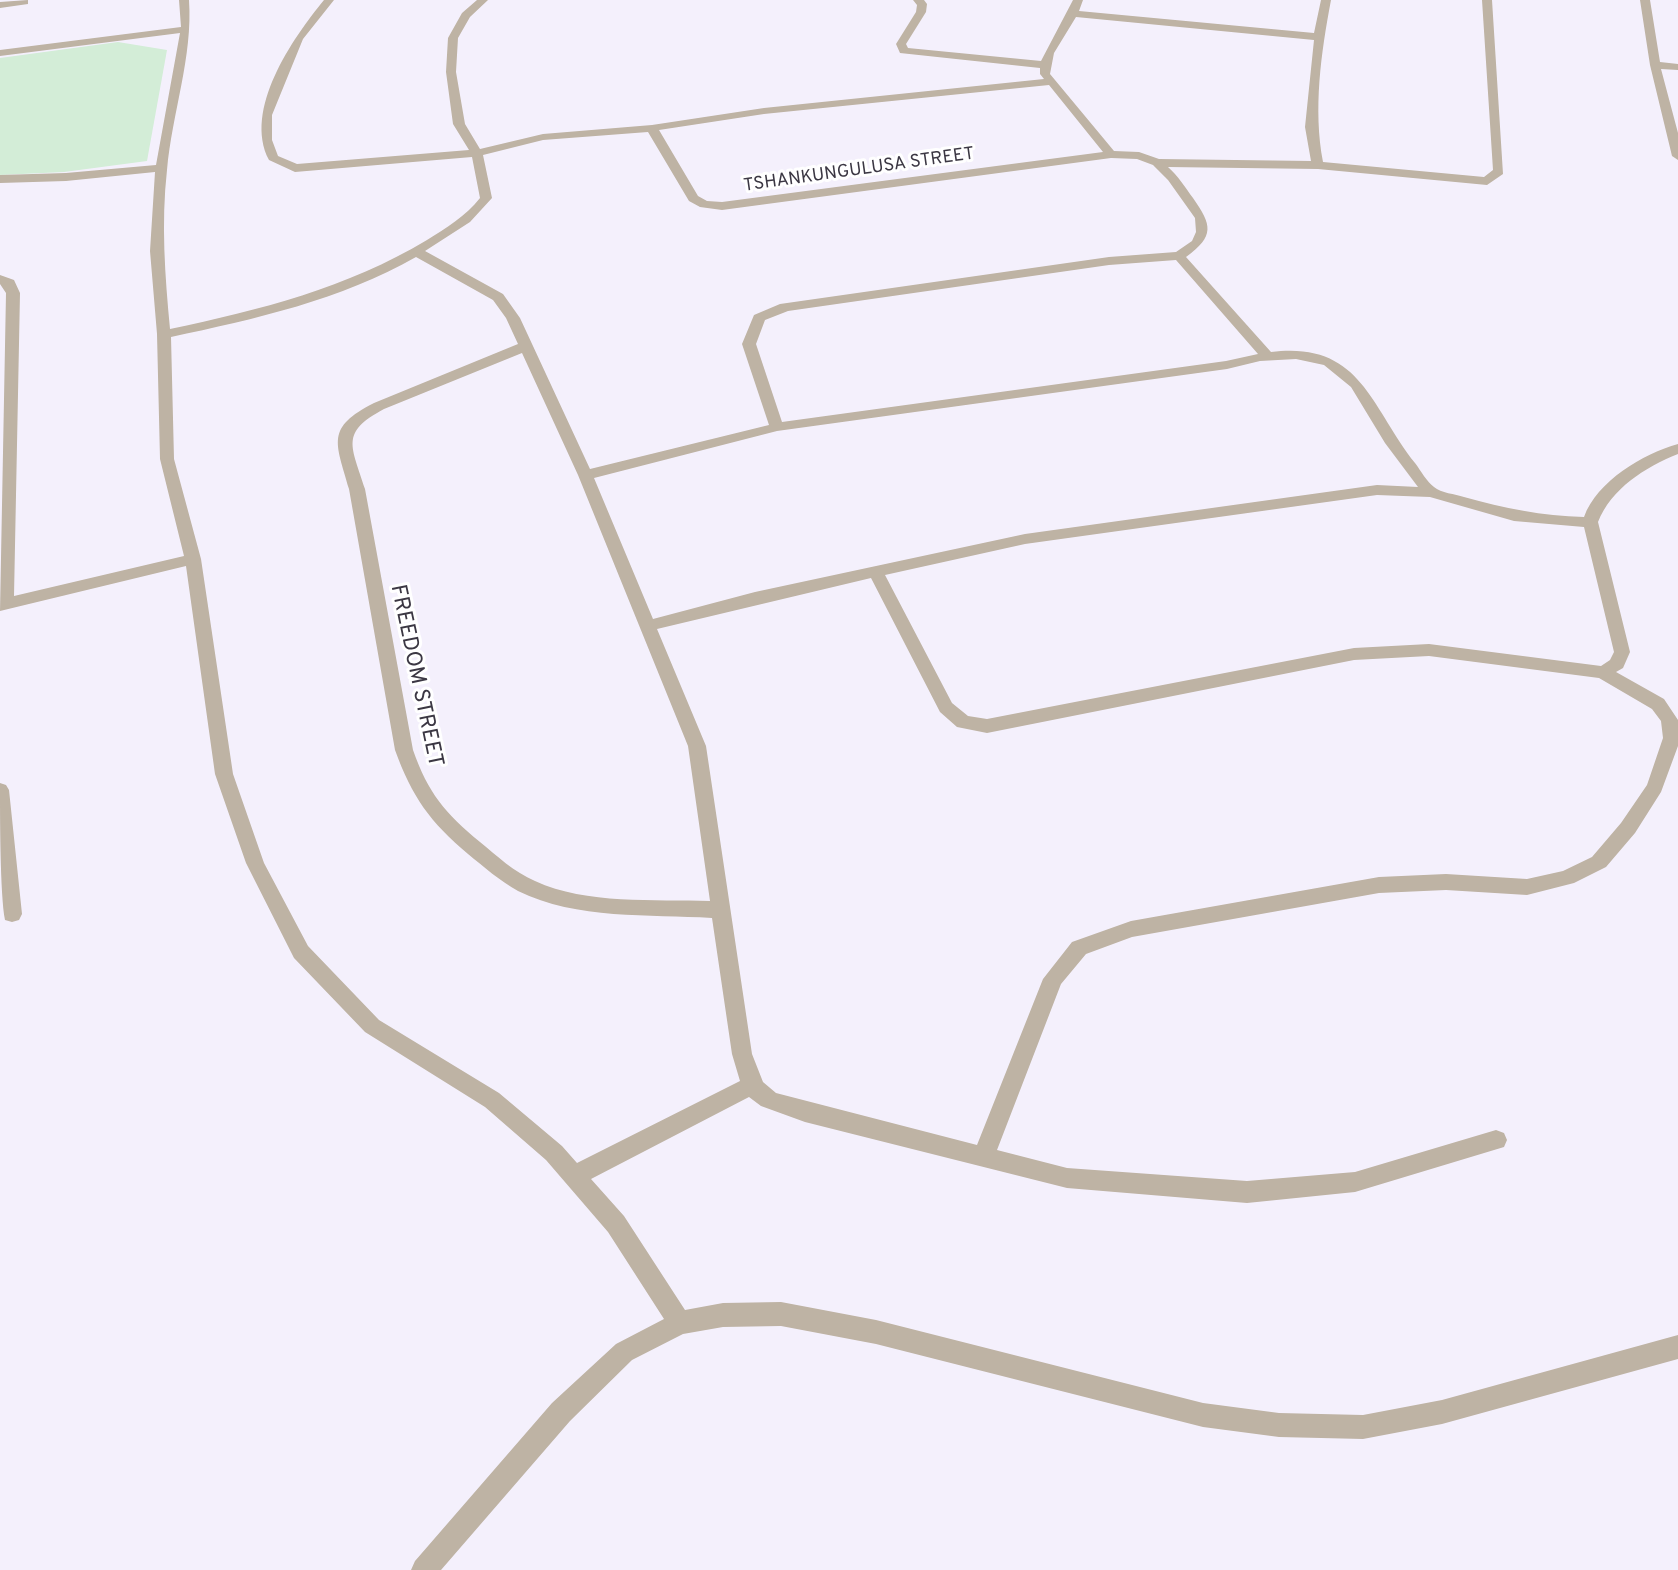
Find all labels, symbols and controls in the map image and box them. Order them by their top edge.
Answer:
street label: TSHANKUNGULUSA STREET [742,144,976,198]
street label: FREEDOM STREET [383,582,447,770]

